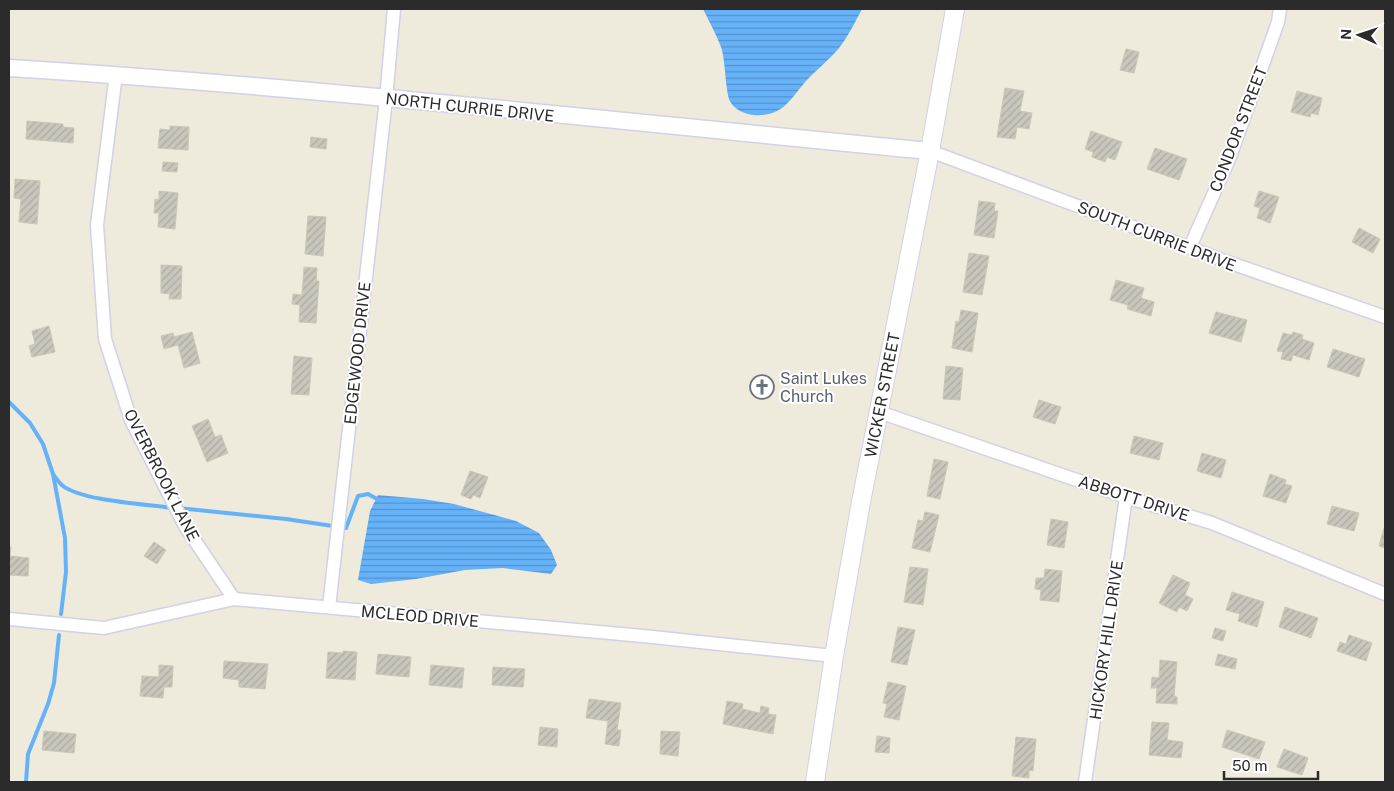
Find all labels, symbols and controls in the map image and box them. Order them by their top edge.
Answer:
north arrow [1334,10,1384,60]
text: N [1338,28,1354,40]
street label: CONDOR STREET [1206,63,1271,195]
street label: NORTH CURRIE DRIVE [385,89,555,126]
street label: SOUTH CURRIE DRIVE [1075,197,1239,275]
street label: EDGEWOOD DRIVE [341,281,374,425]
street label: WICKER STREET [861,330,904,459]
place label: Saint Lukes Church [780,369,867,406]
church icon: Saint Lukes Church [749,374,775,400]
street label: OVERBROOK LANE [120,406,203,544]
street label: ABBOTT DRIVE [1076,472,1192,525]
street label: HICKORY HILL DRIVE [1086,559,1127,721]
street label: MCLEOD DRIVE [360,602,480,631]
scale bar [1224,748,1318,780]
text: 50 m [1232,757,1267,774]

